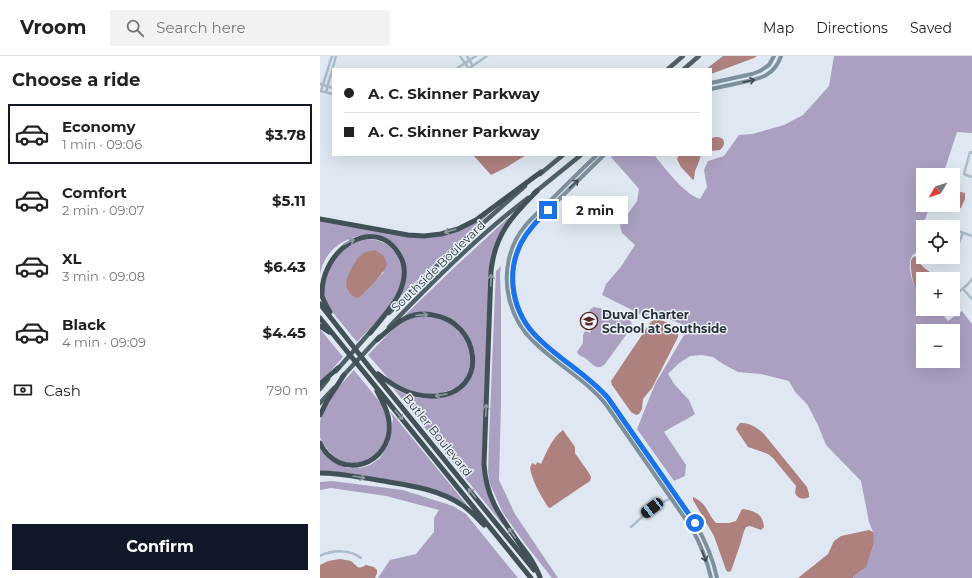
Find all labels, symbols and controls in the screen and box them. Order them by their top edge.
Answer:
search box [110,10,390,46]
text: Vroom [20,16,86,39]
icon: search [124,17,146,39]
text: Search here [156,18,246,37]
text: Map [763,19,794,37]
text: Directions [816,19,888,37]
text: Saved [910,19,952,37]
text: Choose a ride [12,69,140,91]
one-way arrow [742,77,755,85]
text: A. C. Skinner Parkway [368,84,540,103]
icon: car [14,116,50,152]
text: Economy [62,117,135,136]
text: A. C. Skinner Parkway [368,122,540,141]
text: $3.78 [265,125,306,144]
text: 1 min · 09:06 [62,136,142,152]
north arrow [916,168,960,212]
map controls [916,168,960,368]
one-way arrow [569,179,579,189]
icon: car [14,182,50,218]
text: Comfort [62,183,127,202]
text: $5.11 [272,191,306,210]
callout: 2 min [562,196,628,224]
route end [539,201,557,219]
text: 2 min · 09:07 [62,202,144,218]
text: 2 min [576,202,614,218]
street label: Southside Boulevard [388,217,488,315]
button: locate [916,220,960,264]
one-way arrow [444,228,457,235]
one-way arrow [343,238,355,245]
icon: car [14,248,50,284]
text: XL [62,249,81,268]
text: $6.43 [264,257,306,276]
text: 3 min · 09:08 [62,268,145,284]
button: + [916,272,960,316]
one-way arrow [487,274,495,287]
place label: Duval Charter School at Southside [602,307,727,336]
one-way arrow [415,311,428,318]
school or university icon: Duval Charter School at Southside [579,311,599,331]
icon: car [14,314,50,350]
text: Black [62,315,106,334]
text: $4.45 [262,323,306,342]
button: − [916,324,960,368]
text: 4 min · 09:09 [62,334,146,350]
icon: cash [12,379,34,401]
text: Cash [44,381,81,400]
text: 790 m [267,382,308,398]
street label: Butler Boulevard [400,391,476,479]
one-way arrow [434,392,447,400]
one-way arrow [482,404,490,417]
one-way arrow [394,409,403,420]
one-way arrow [352,473,365,481]
one-way arrow [467,487,476,498]
car [639,496,665,520]
route start [686,514,704,532]
button: Confirm [12,524,308,570]
one-way arrow [508,527,516,538]
one-way arrow [701,549,709,561]

